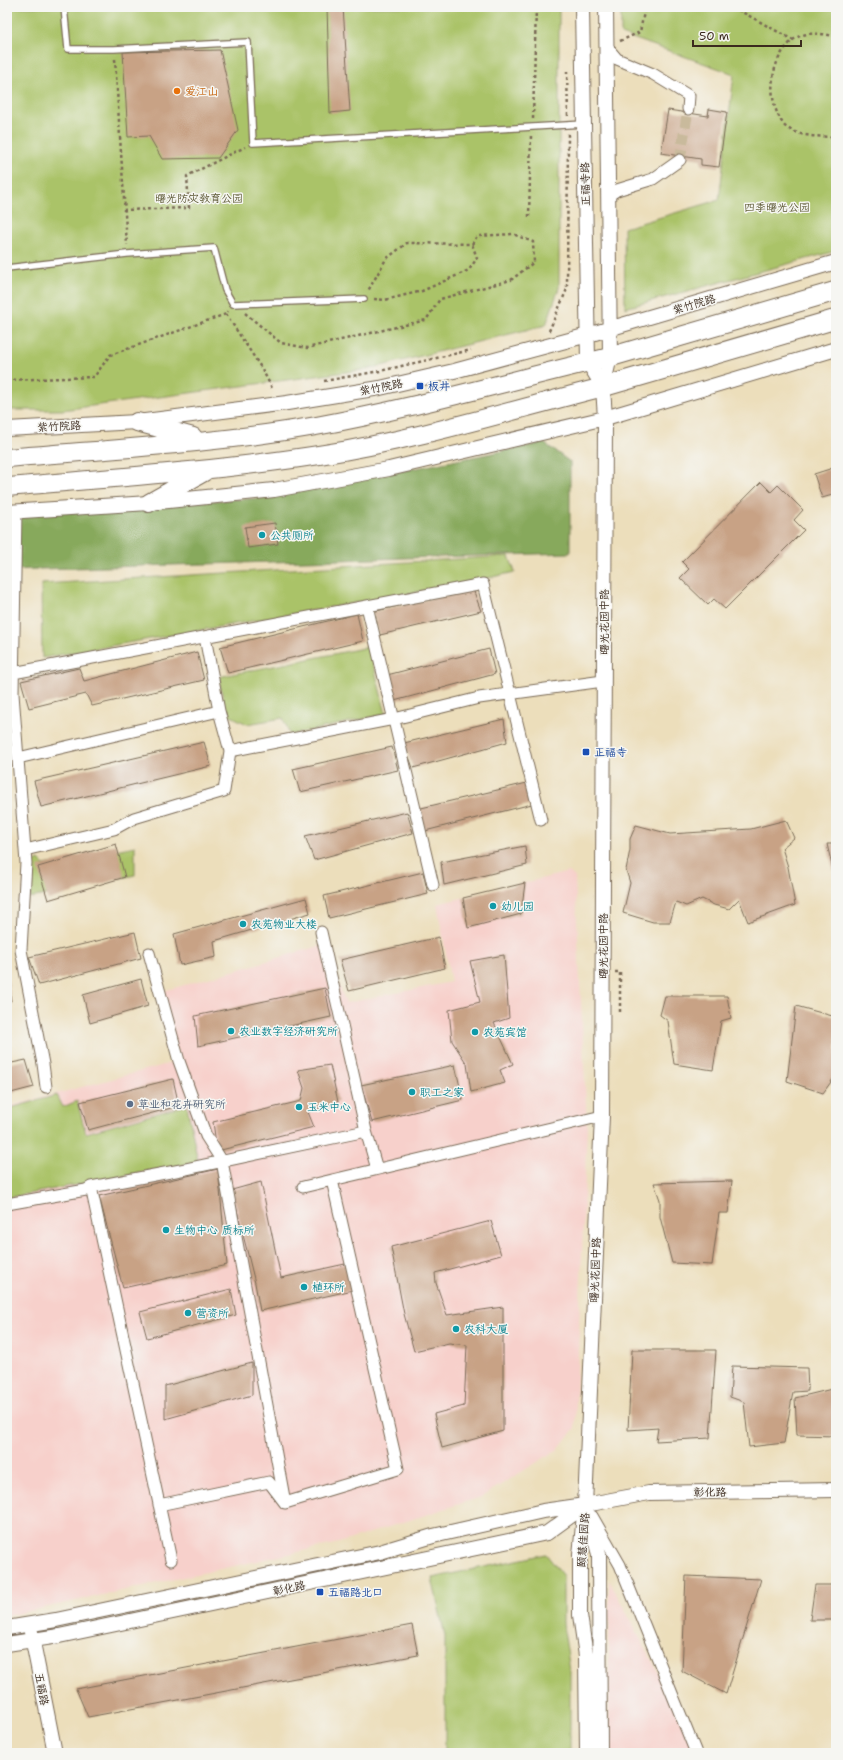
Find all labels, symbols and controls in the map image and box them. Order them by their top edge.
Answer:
scale bar [693,22,801,48]
text: 50 m [699,28,729,44]
place label: 爱江山 [185,84,218,99]
marker: 爱江山 [172,86,182,96]
street label: 正福寺路 [578,162,593,206]
park label: 曙光防灾教育公园 [155,191,243,206]
park label: 四季曙光公园 [744,200,810,215]
street label: 紫竹院路 [671,291,717,318]
street label: 紫竹院路 [358,376,404,399]
place label: 板井 [428,379,450,394]
marker: 板井 [415,381,425,391]
street label: 紫竹院路 [37,418,81,435]
place label: 公共厕所 [270,528,314,543]
marker: 公共厕所 [257,530,267,540]
street label: 曙光花园中路 [597,589,612,655]
place label: 正福寺 [594,745,627,760]
marker: 正福寺 [581,747,591,757]
place label: 幼儿园 [501,899,534,914]
marker: 幼儿园 [488,901,498,911]
street label: 曙光花园中路 [596,913,611,979]
place label: 农苑物业大楼 [251,917,317,932]
marker: 农苑物业大楼 [238,919,248,929]
place label: 农业数字经济研究所 [239,1024,338,1039]
place label: 农苑宾馆 [483,1025,527,1040]
marker: 农业数字经济研究所 [226,1026,236,1036]
marker: 农苑宾馆 [470,1027,480,1037]
place label: 职工之家 [420,1085,464,1100]
marker: 职工之家 [407,1087,417,1097]
place label: 草业和花卉研究所 [138,1097,226,1112]
marker: 草业和花卉研究所 [125,1099,135,1109]
place label: 玉米中心 [307,1100,351,1115]
marker: 玉米中心 [294,1102,304,1112]
place label: 生物中心 质标所 [174,1223,255,1238]
marker: 生物中心 质标所 [161,1225,171,1235]
street label: 曙光花园中路 [587,1237,604,1303]
place label: 植环所 [312,1280,345,1295]
marker: 植环所 [299,1282,309,1292]
place label: 营资所 [196,1306,229,1321]
marker: 营资所 [183,1308,193,1318]
place label: 农科大厦 [464,1322,508,1337]
marker: 农科大厦 [451,1324,461,1334]
street label: 彰化路 [693,1485,727,1500]
street label: 颐慧佳园路 [574,1512,593,1568]
street label: 彰化路 [271,1578,307,1599]
place label: 五福路北口 [328,1585,383,1600]
marker: 五福路北口 [315,1587,325,1597]
street label: 五福路 [31,1671,52,1707]

